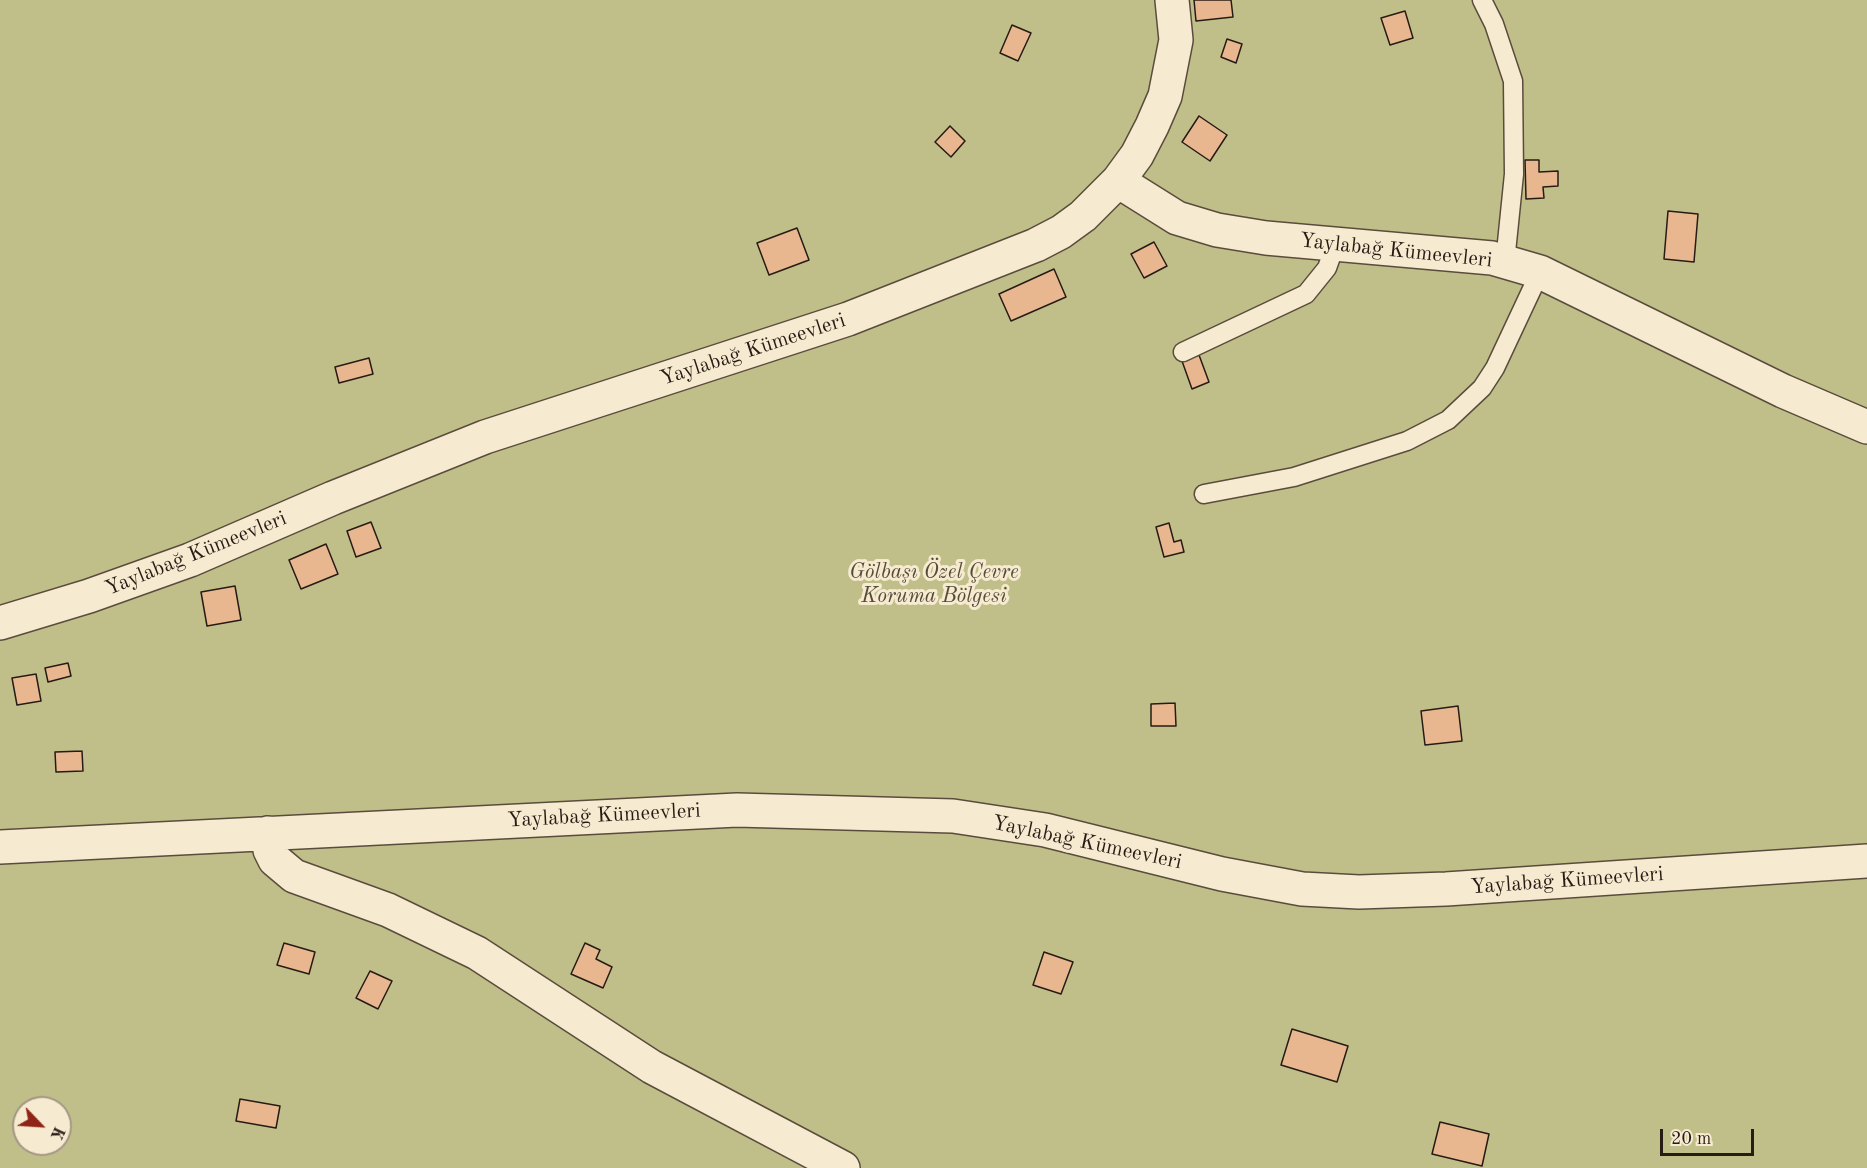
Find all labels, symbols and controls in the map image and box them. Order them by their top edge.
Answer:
street label: Yaylabağ Kümeevleri [1299,228,1493,274]
street label: Yaylabağ Kümeevleri [657,308,849,392]
street label: Yaylabağ Kümeevleri [102,506,290,602]
park label: Gölbaşı Özel Çevre Koruma Bölgesi [849,559,1019,609]
street label: Yaylabağ Kümeevleri [507,798,701,834]
street label: Yaylabağ Kümeevleri [990,811,1184,875]
street label: Yaylabağ Kümeevleri [1470,862,1664,900]
north arrow [12,1096,72,1156]
scale bar [1663,1117,1758,1155]
text: K [47,1124,66,1142]
text: 20 m [1671,1130,1711,1148]

